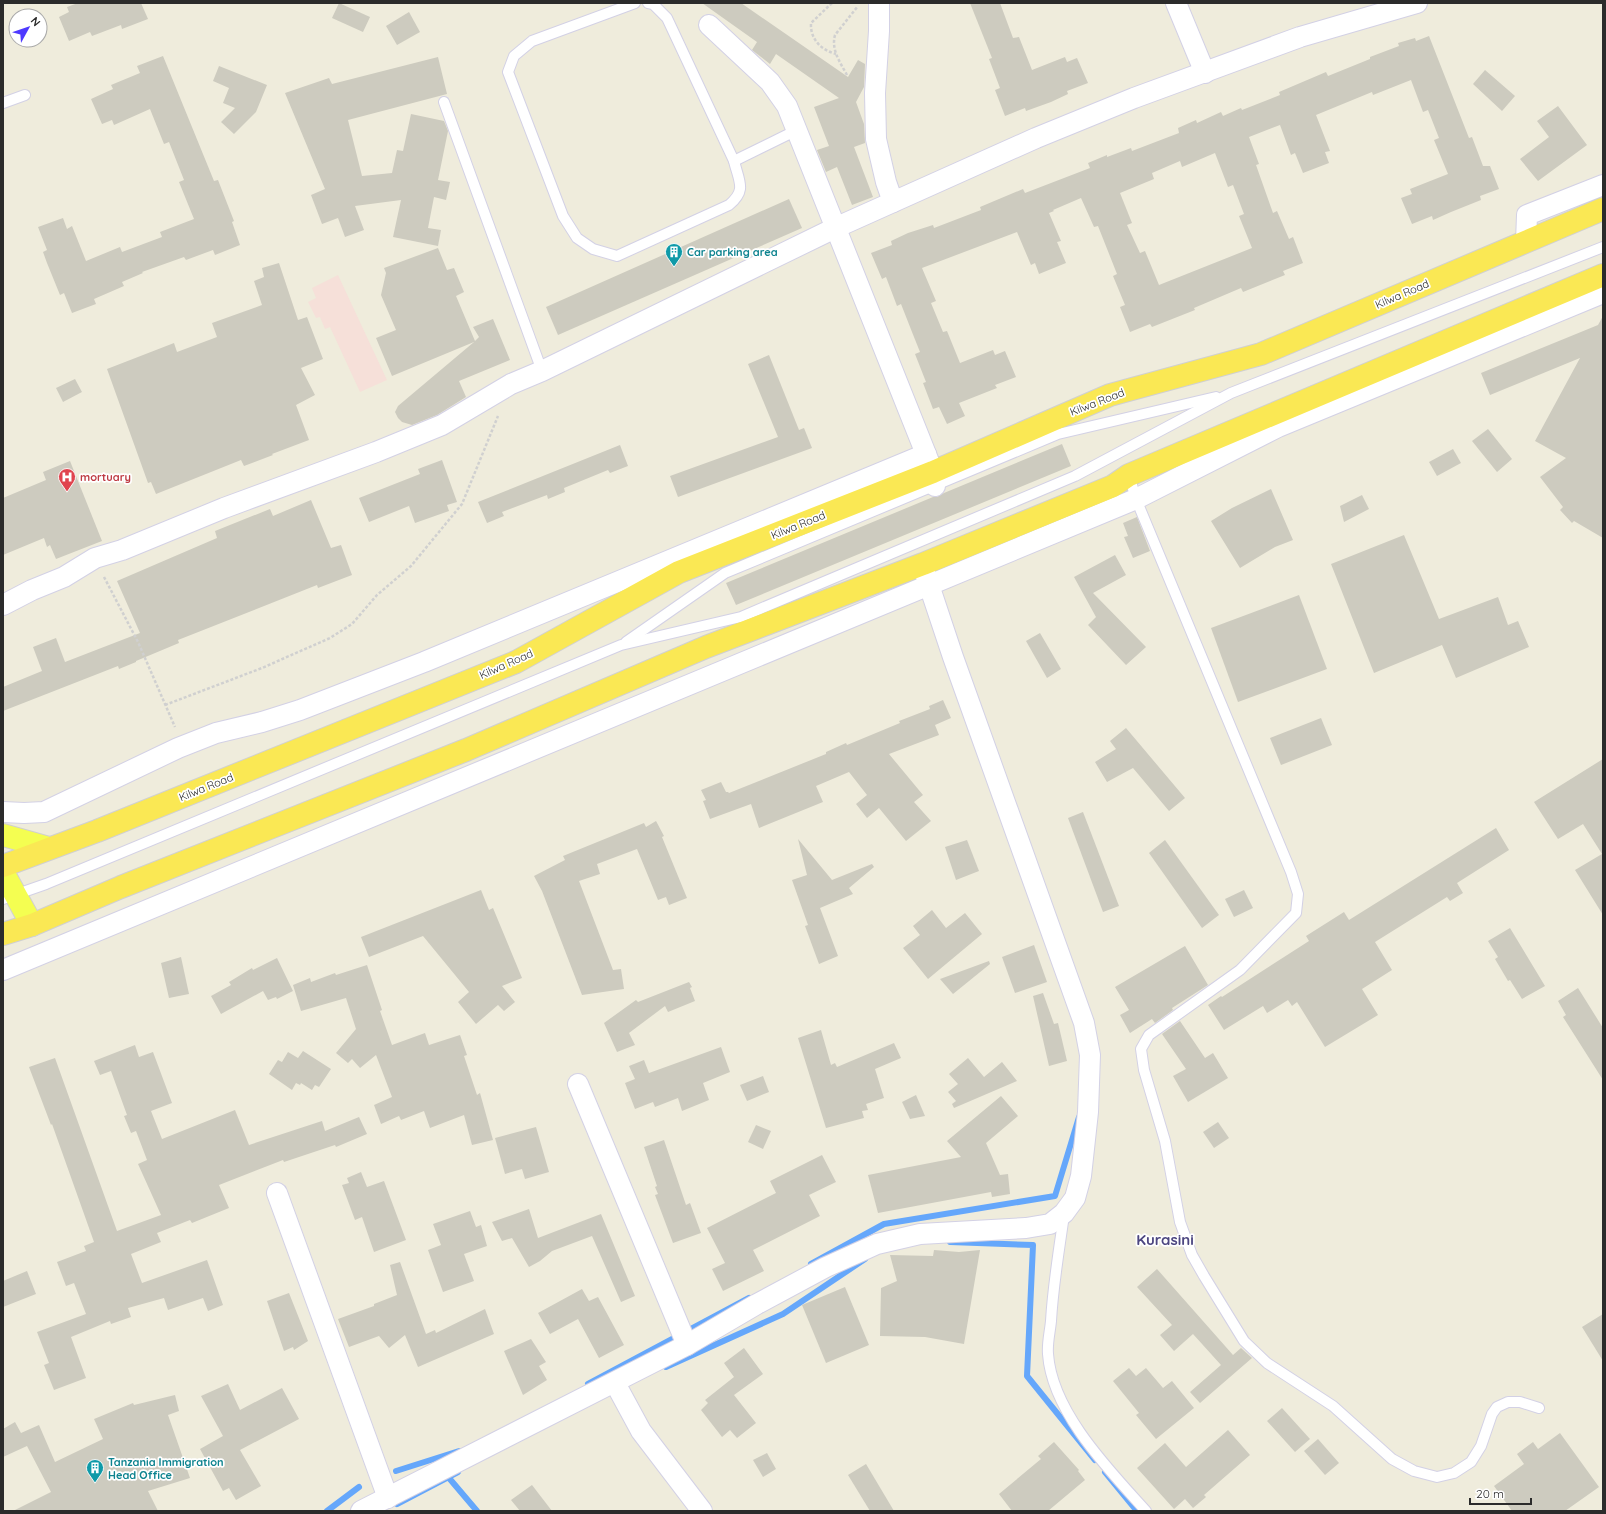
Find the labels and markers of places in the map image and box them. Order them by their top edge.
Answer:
building icon: Car parking area [664,242,684,267]
place label: Car parking area [687,245,778,259]
hospital icon: mortuary [57,467,77,492]
place label: mortuary [80,470,131,484]
place label: Tanzania Immigration Head Office [108,1455,224,1482]
building icon: Tanzania Immigration Head Office [85,1458,105,1483]

